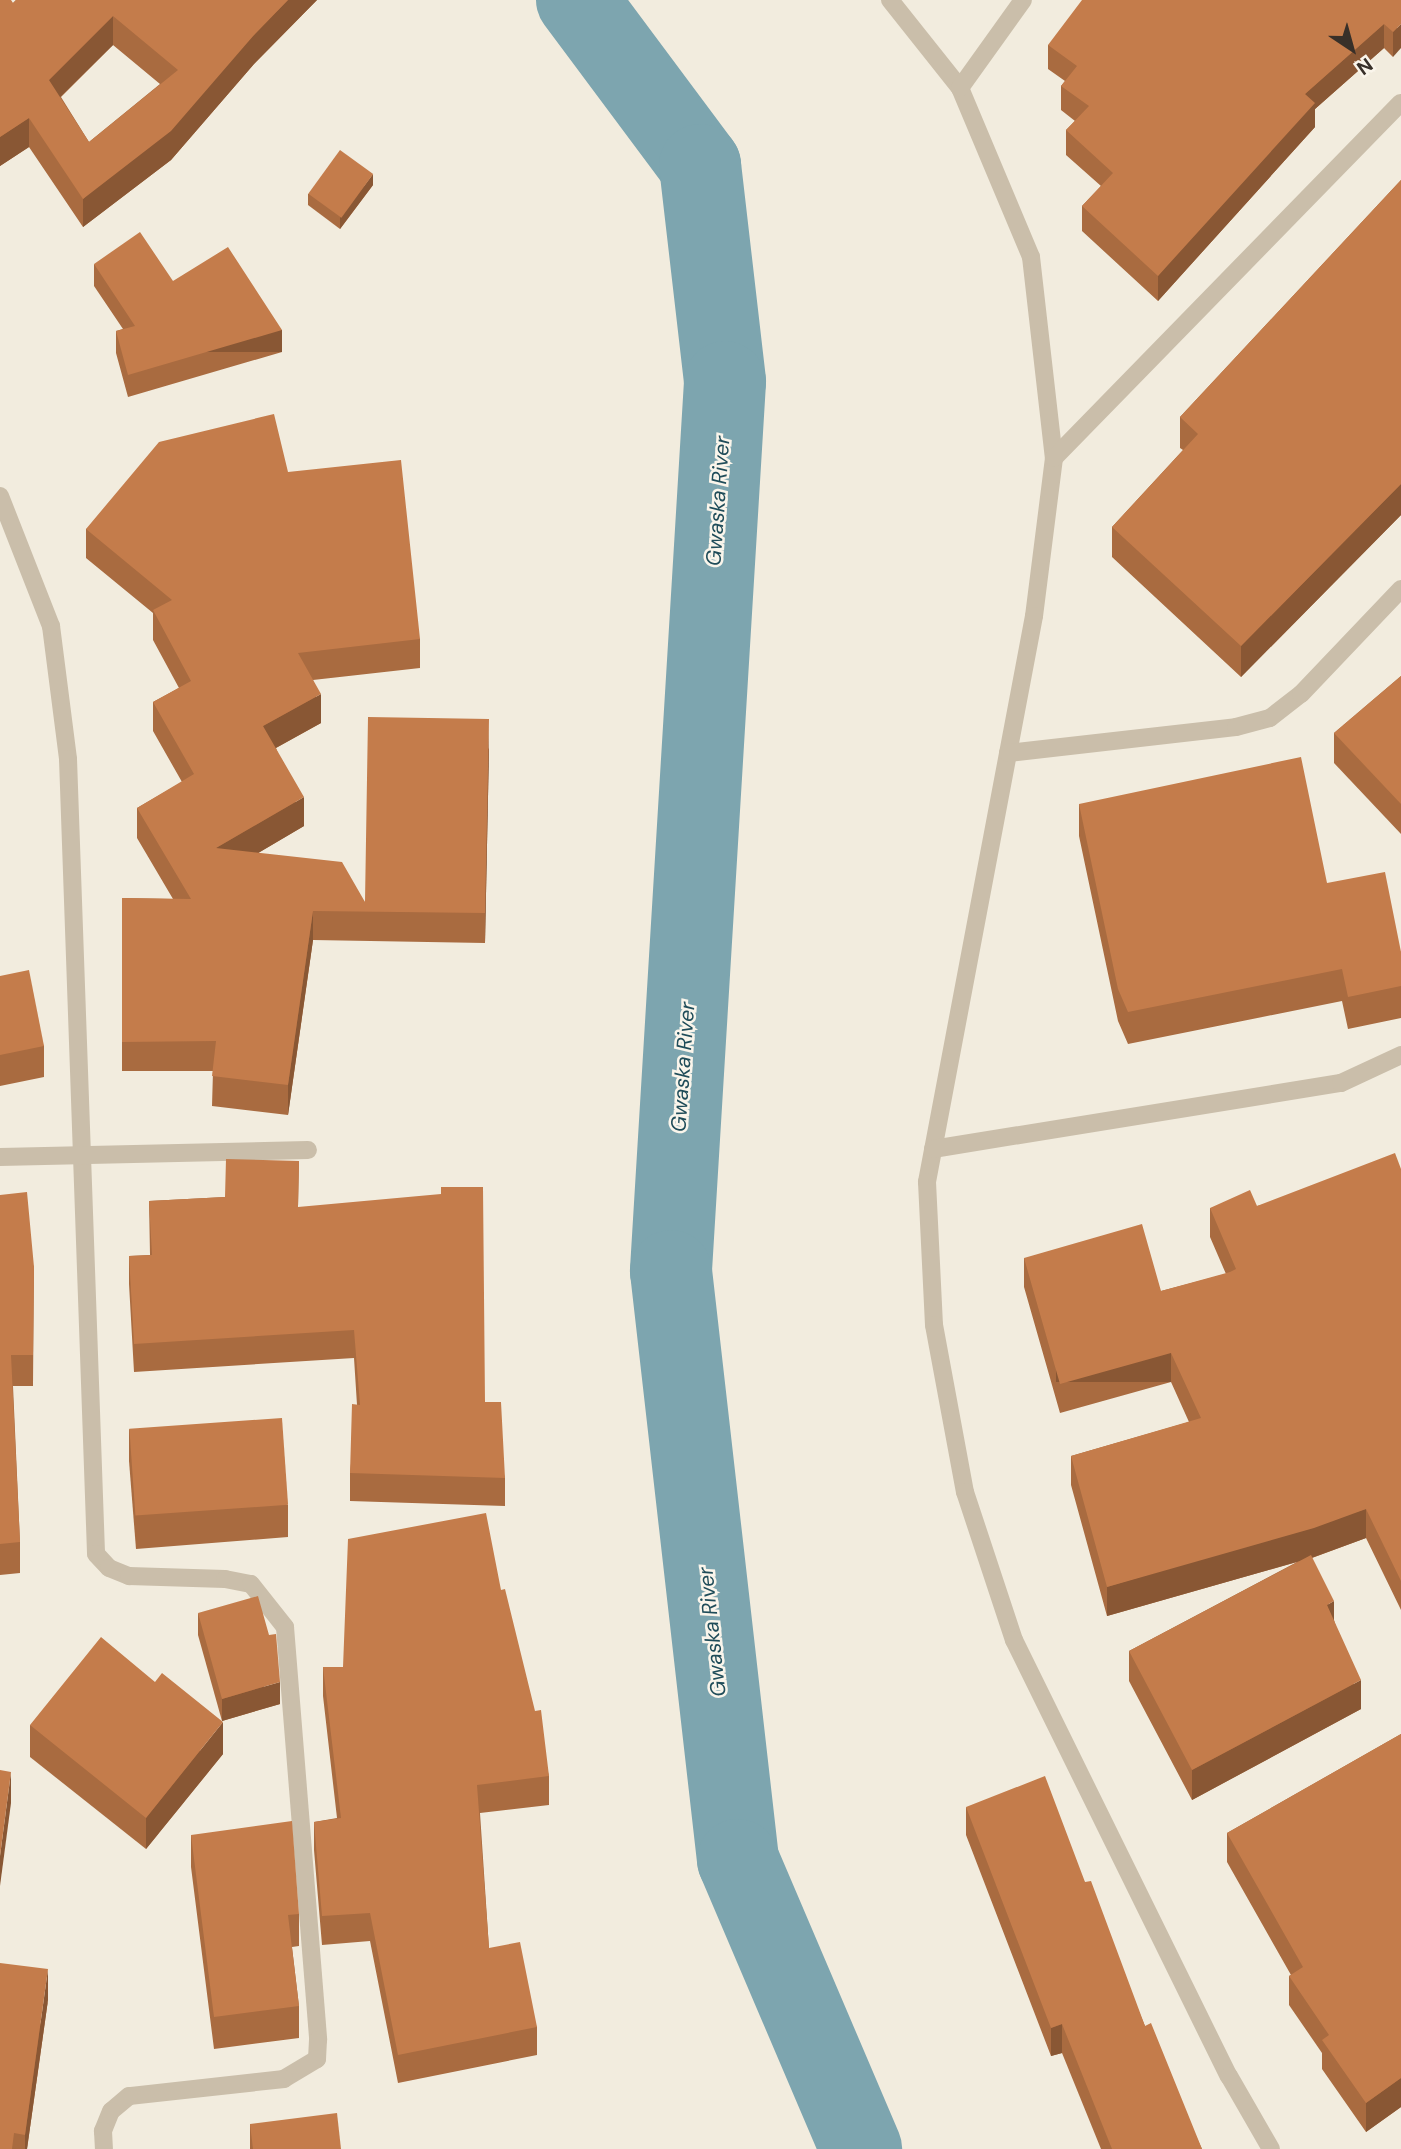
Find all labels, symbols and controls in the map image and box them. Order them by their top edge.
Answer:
north arrow [1317,14,1387,84]
text: N [1352,52,1378,81]
water label: Gwaska River [701,435,735,567]
water label: Gwaska River [666,1001,700,1133]
water label: Gwaska River [693,1566,731,1698]

